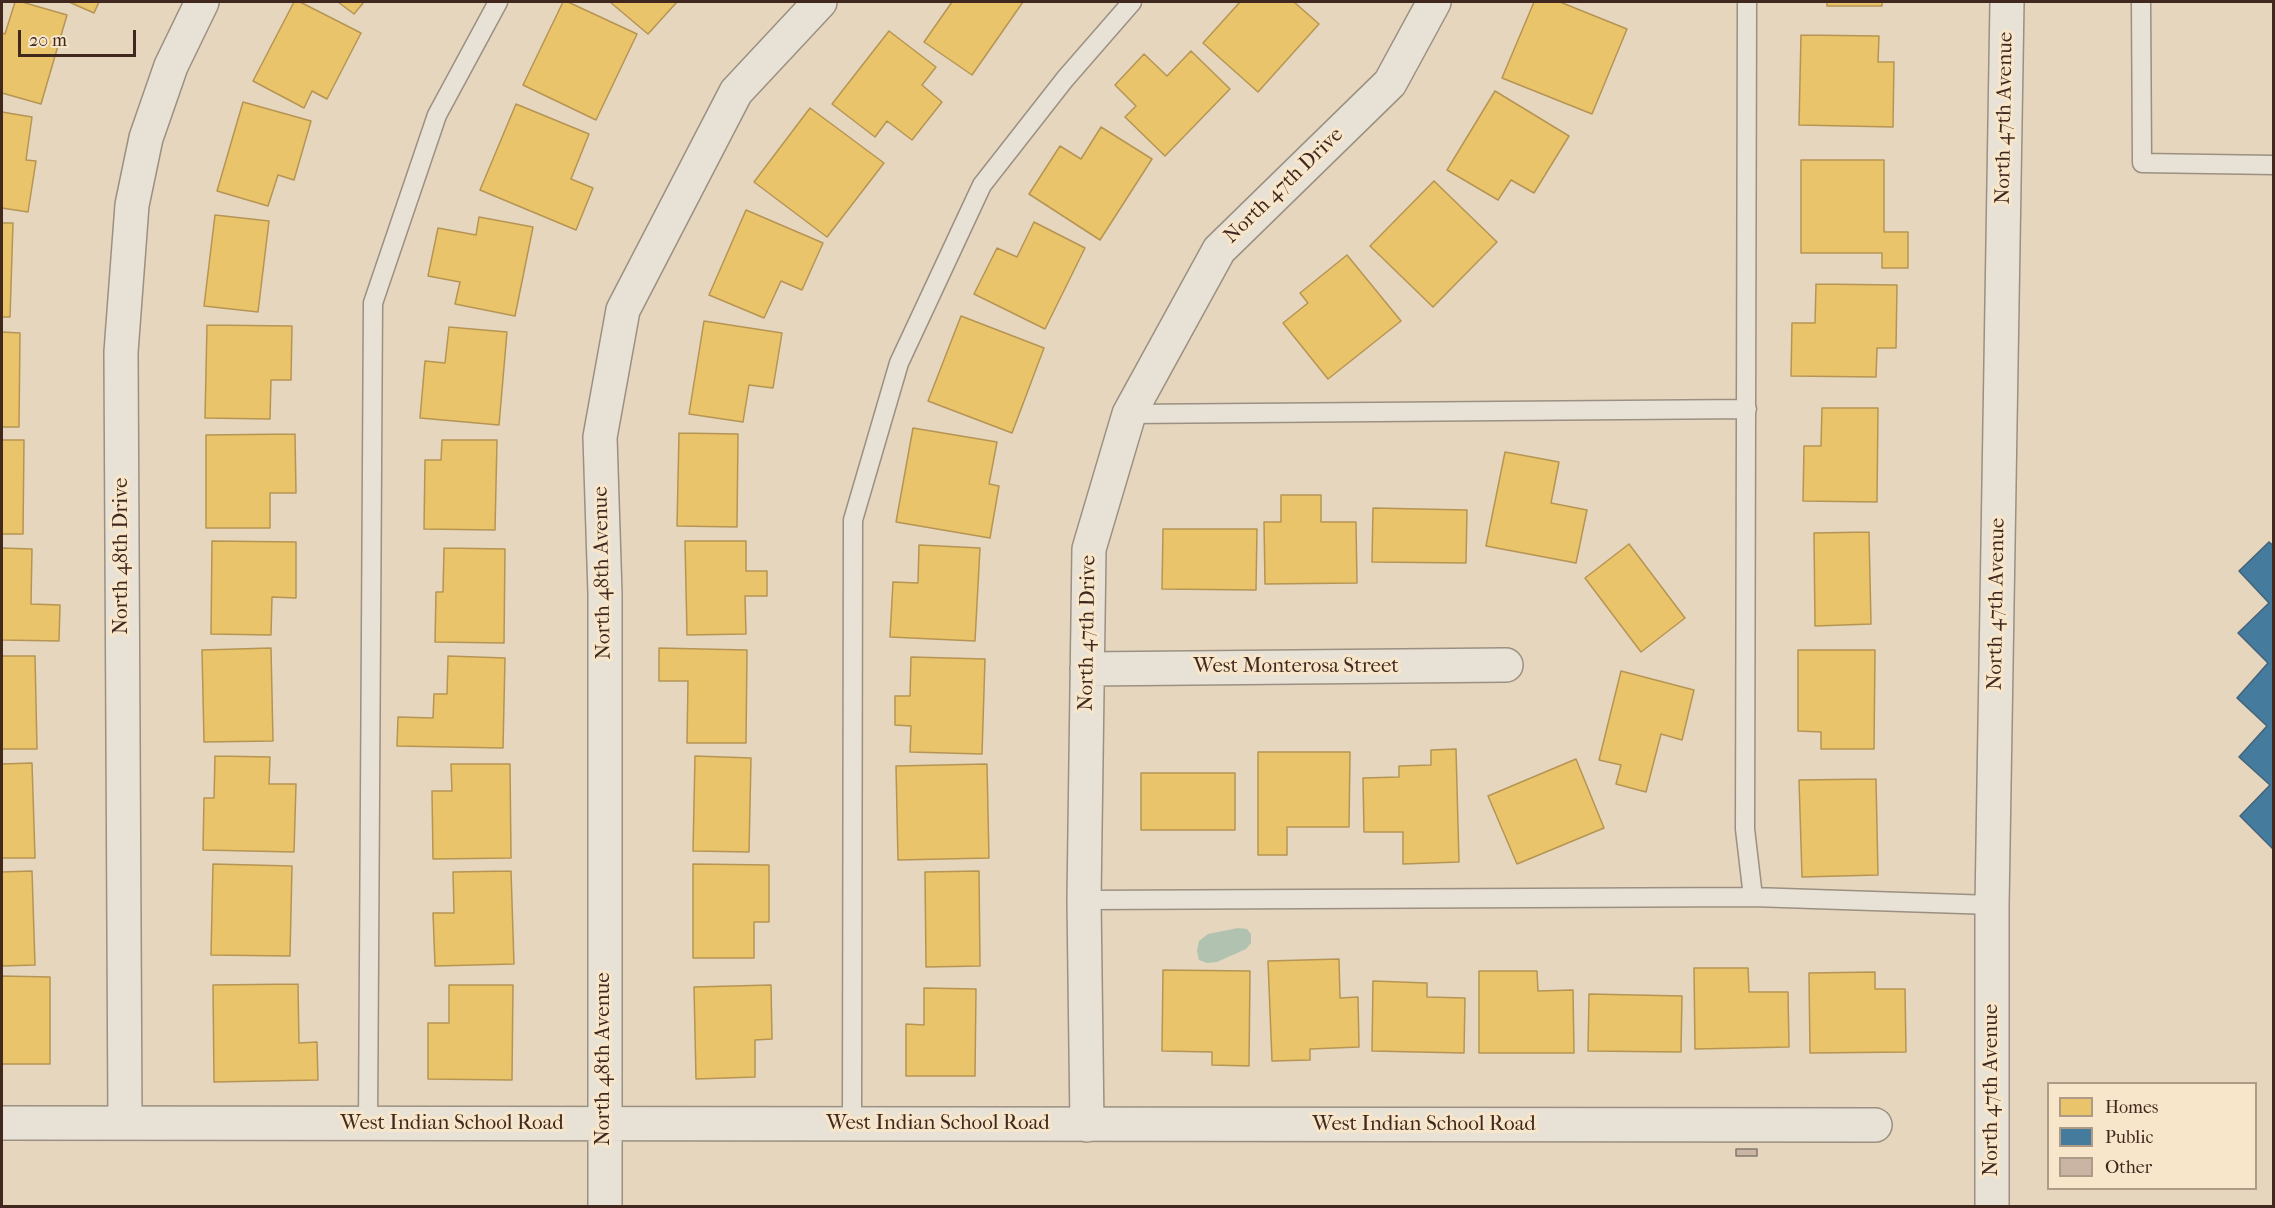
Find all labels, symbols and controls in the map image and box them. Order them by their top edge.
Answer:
scale bar [21,18,140,56]
text: 20 m [29,30,67,51]
street label: North 47th Avenue [1991,32,2019,204]
street label: North 47th Drive [1219,123,1349,249]
street label: North 48th Drive [109,478,135,634]
street label: North 48th Avenue [589,486,617,660]
street label: North 47th Avenue [1983,518,2011,690]
street label: North 47th Drive [1074,555,1102,711]
street label: West Monterosa Street [1193,654,1399,680]
street label: North 48th Avenue [591,972,617,1146]
street label: North 47th Avenue [1979,1004,2005,1176]
legend [2047,1082,2257,1190]
text: Homes [2105,1097,2159,1118]
street label: West Indian School Road [340,1111,564,1137]
street label: West Indian School Road [826,1111,1050,1137]
street label: West Indian School Road [1312,1112,1536,1138]
text: Public [2105,1127,2153,1148]
text: Other [2105,1157,2152,1178]

